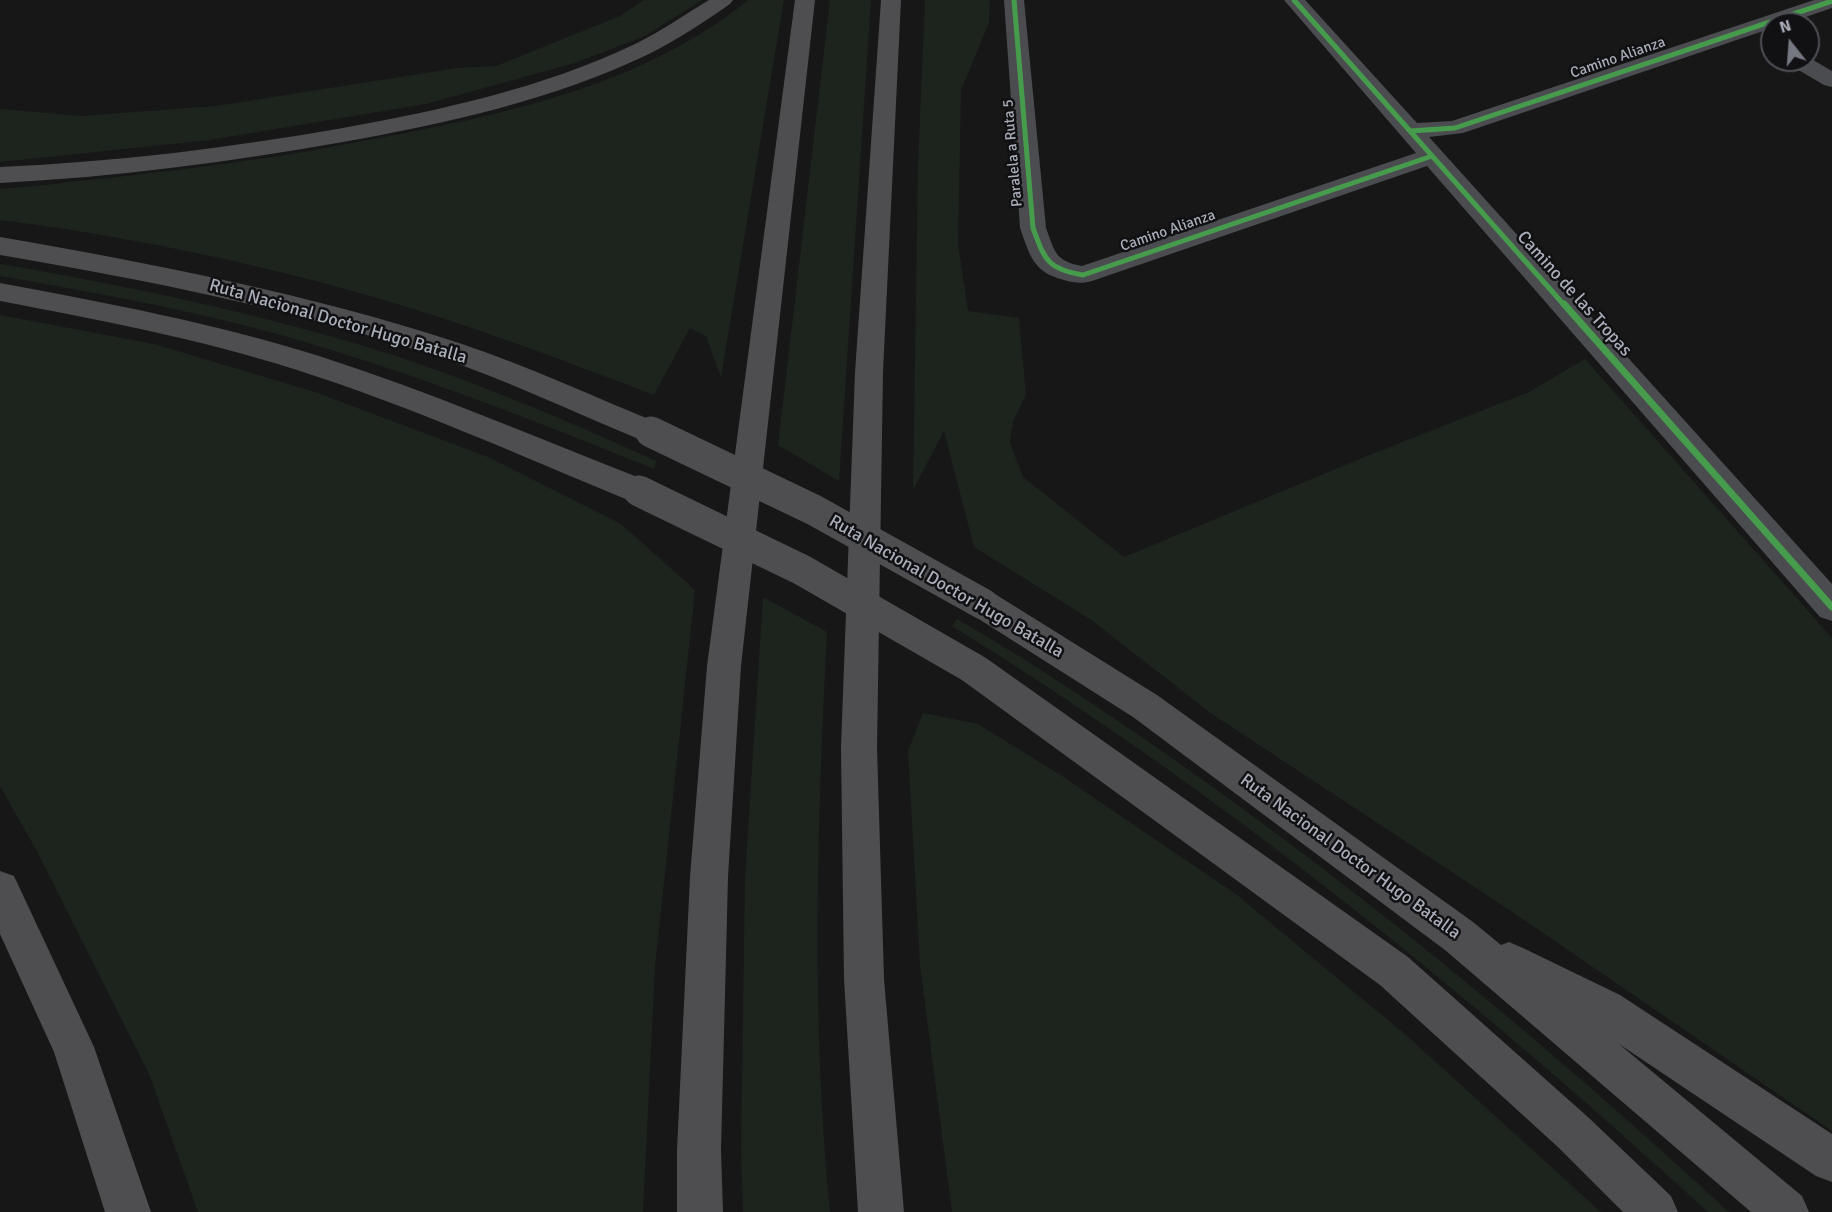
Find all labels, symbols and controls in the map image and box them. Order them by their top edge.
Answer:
north arrow [1760,12,1820,72]
text: N [1777,16,1794,38]
street label: Camino Alianza [1568,33,1668,83]
street label: Paralela a Ruta 5 [999,98,1027,208]
street label: Camino Alianza [1118,206,1218,256]
street label: Camino de las Tropas [1512,227,1636,361]
street label: Ruta Nacional Doctor Hugo Batalla [207,275,469,369]
street label: Ruta Nacional Doctor Hugo Batalla [825,511,1067,663]
street label: Ruta Nacional Doctor Hugo Batalla [1236,770,1464,944]

